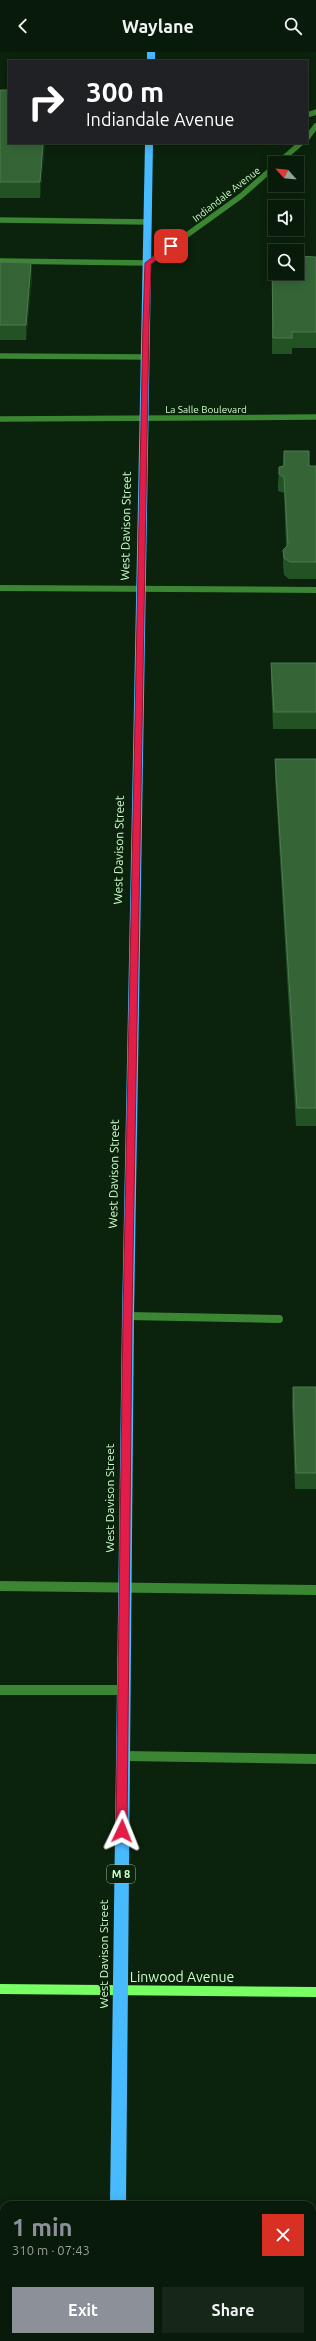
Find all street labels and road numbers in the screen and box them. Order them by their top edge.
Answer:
street label: Indiandale Avenue [190,165,262,224]
street label: La Salle Boulevard [165,404,247,415]
street label: West Davison Street [118,471,133,581]
street label: West Davison Street [111,795,126,905]
street label: West Davison Street [106,1119,121,1229]
street label: West Davison Street [103,1443,116,1552]
road number: M 8 [107,1865,135,1883]
street label: West Davison Street [97,1899,110,2008]
street label: Linwood Avenue [130,1969,234,1985]

